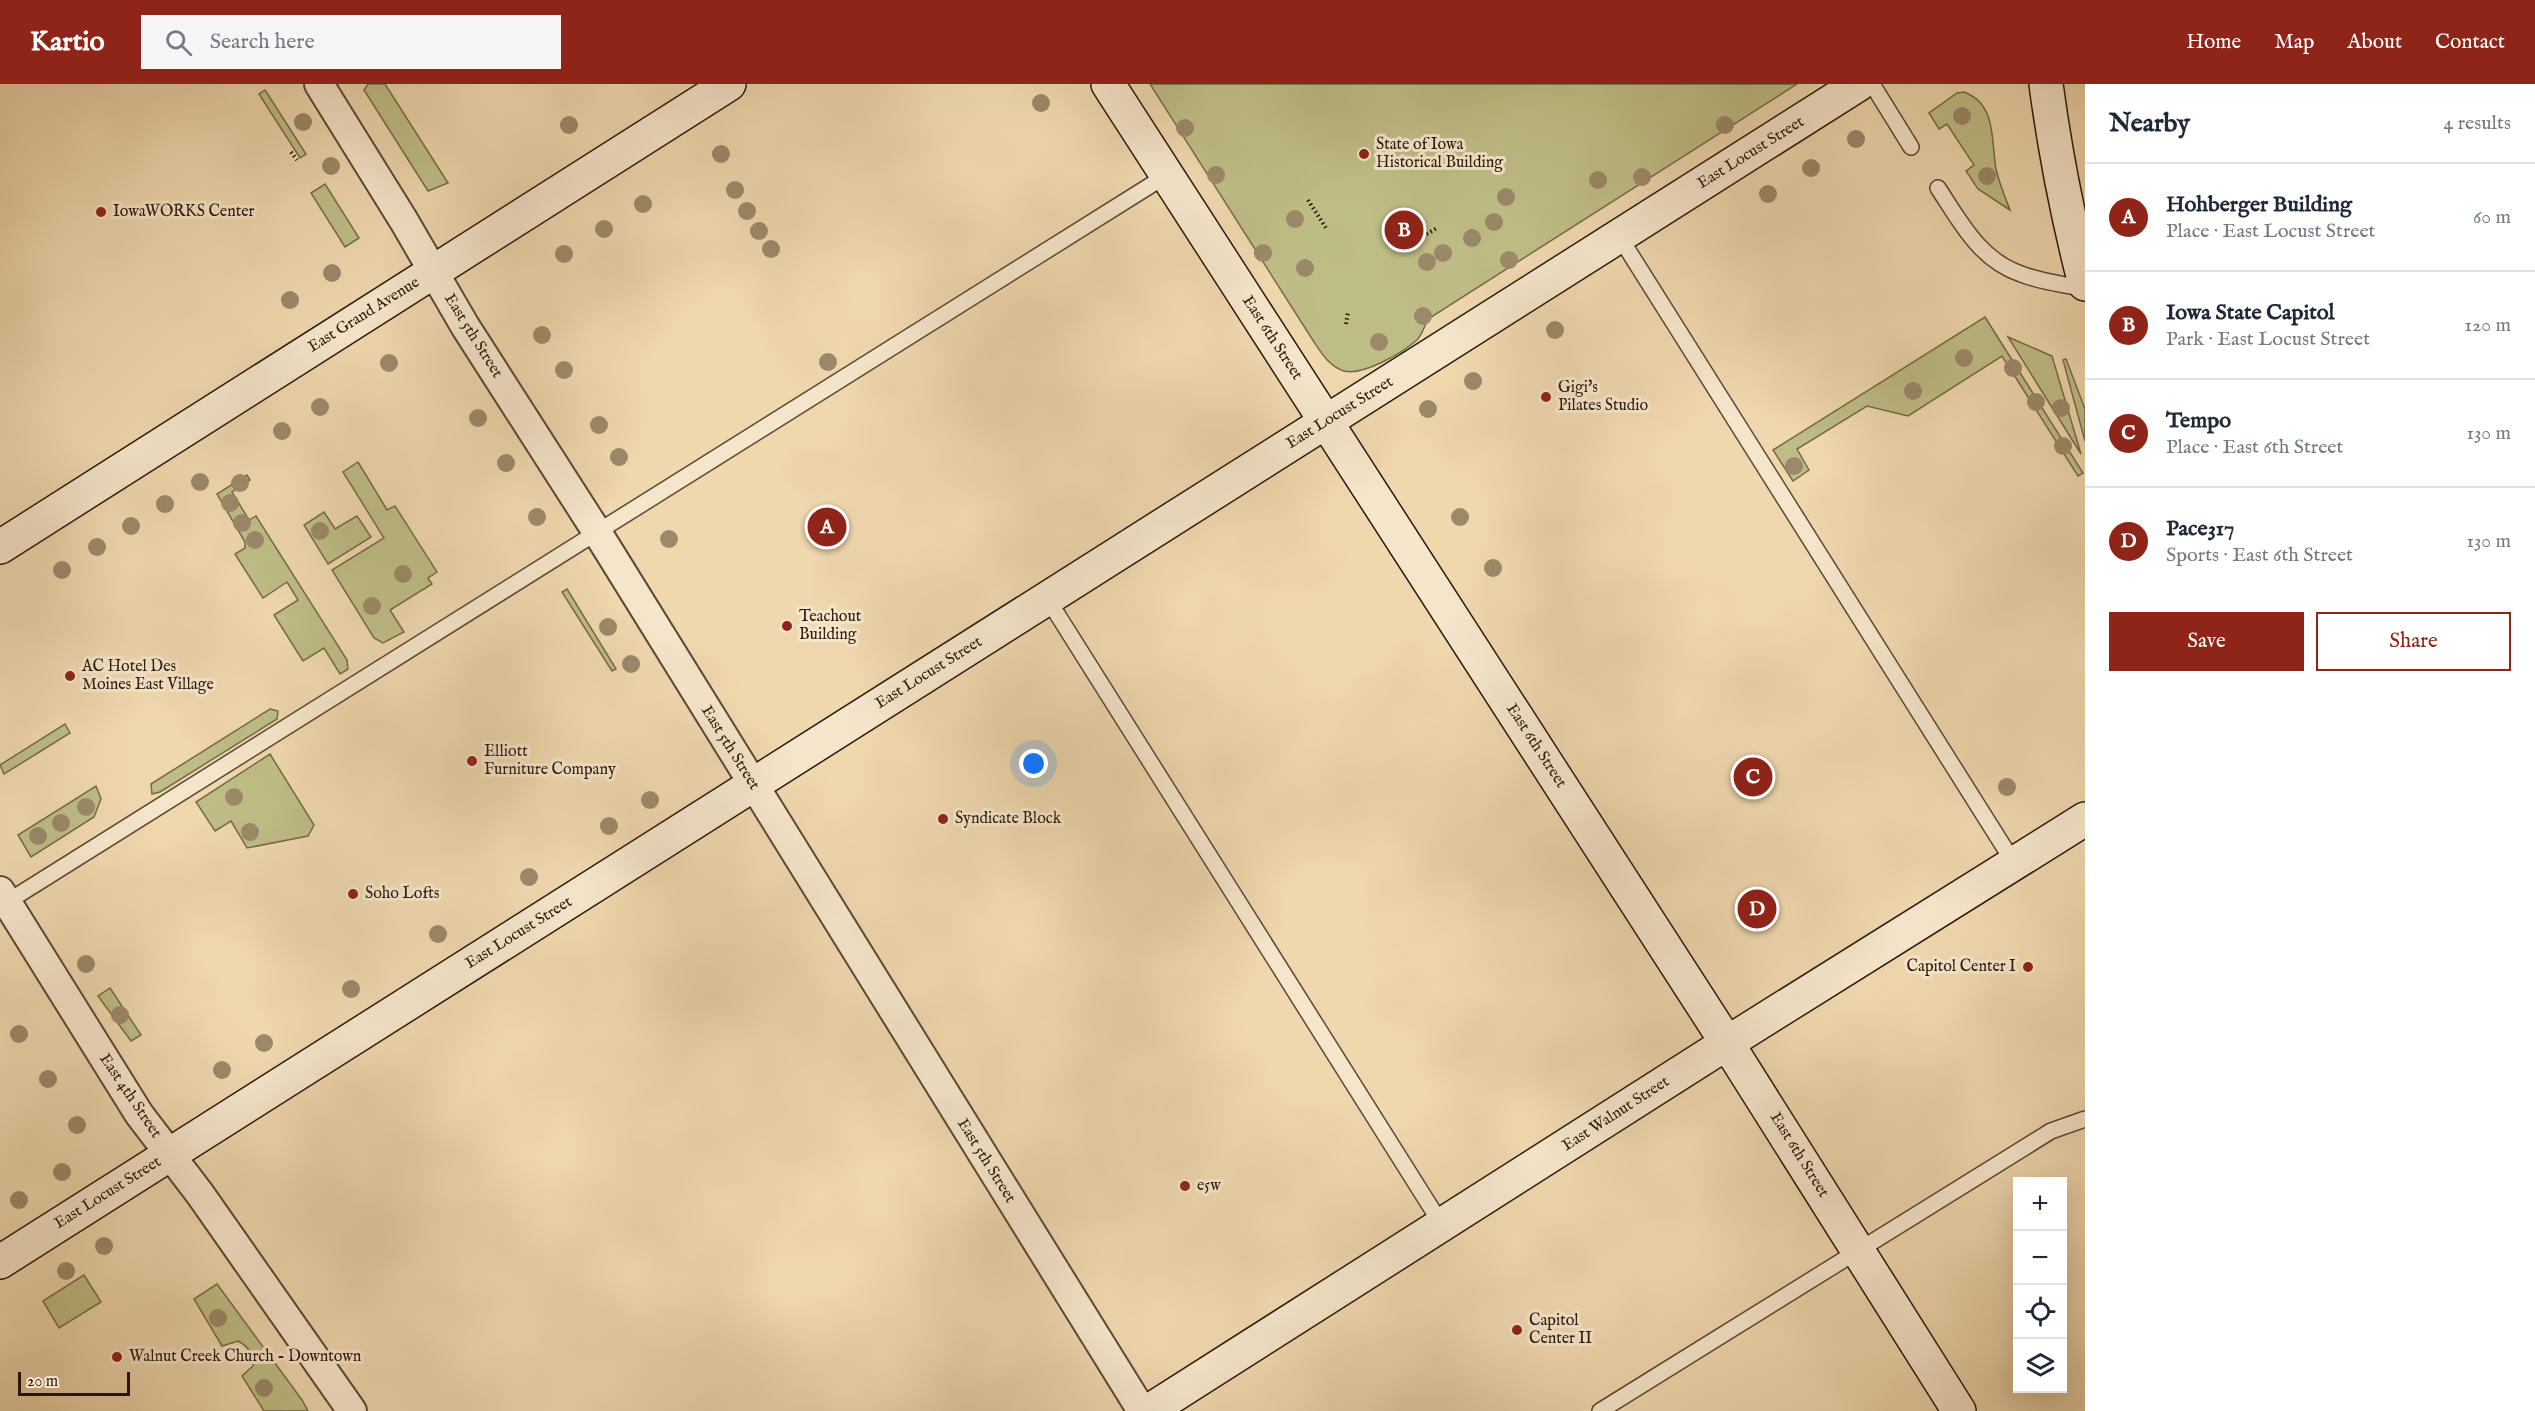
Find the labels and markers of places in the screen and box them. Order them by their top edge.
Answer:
place label: State of Iowa Historical Building [1376,135,1503,173]
marker: State of Iowa Historical Building [1357,147,1371,161]
place label: IowaWORKS Center [113,202,254,222]
marker: IowaWORKS Center [94,205,108,219]
pin: B [1384,208,1424,252]
place label: Gigi's Pilates Studio [1558,378,1649,416]
marker: Gigi's Pilates Studio [1539,390,1553,404]
pin: A [808,504,846,550]
place label: Teachout Building [799,607,862,645]
marker: Teachout Building [780,619,794,633]
place label: AC Hotel Des Moines East Village [81,657,214,695]
marker: AC Hotel Des Moines East Village [63,669,77,683]
place label: Elliott Furniture Company [484,742,616,780]
marker: Elliott Furniture Company [465,754,479,768]
pin: C [1734,754,1772,800]
place label: Syndicate Block [955,809,1062,829]
marker: Syndicate Block [936,812,950,826]
place label: Soho Lofts [365,884,440,904]
pin: D [1738,886,1776,932]
marker: Soho Lofts [346,887,360,901]
place label: Capitol Center I [1907,957,2016,977]
marker: Capitol Center I [2021,960,2035,974]
place label: e5w [1197,1176,1221,1196]
marker: e5w [1178,1179,1192,1193]
place label: Capitol Center II [1529,1311,1592,1349]
marker: Capitol Center II [1510,1323,1524,1337]
place label: Walnut Creek Church - Downtown [129,1347,362,1367]
marker: Walnut Creek Church - Downtown [110,1350,124,1364]

